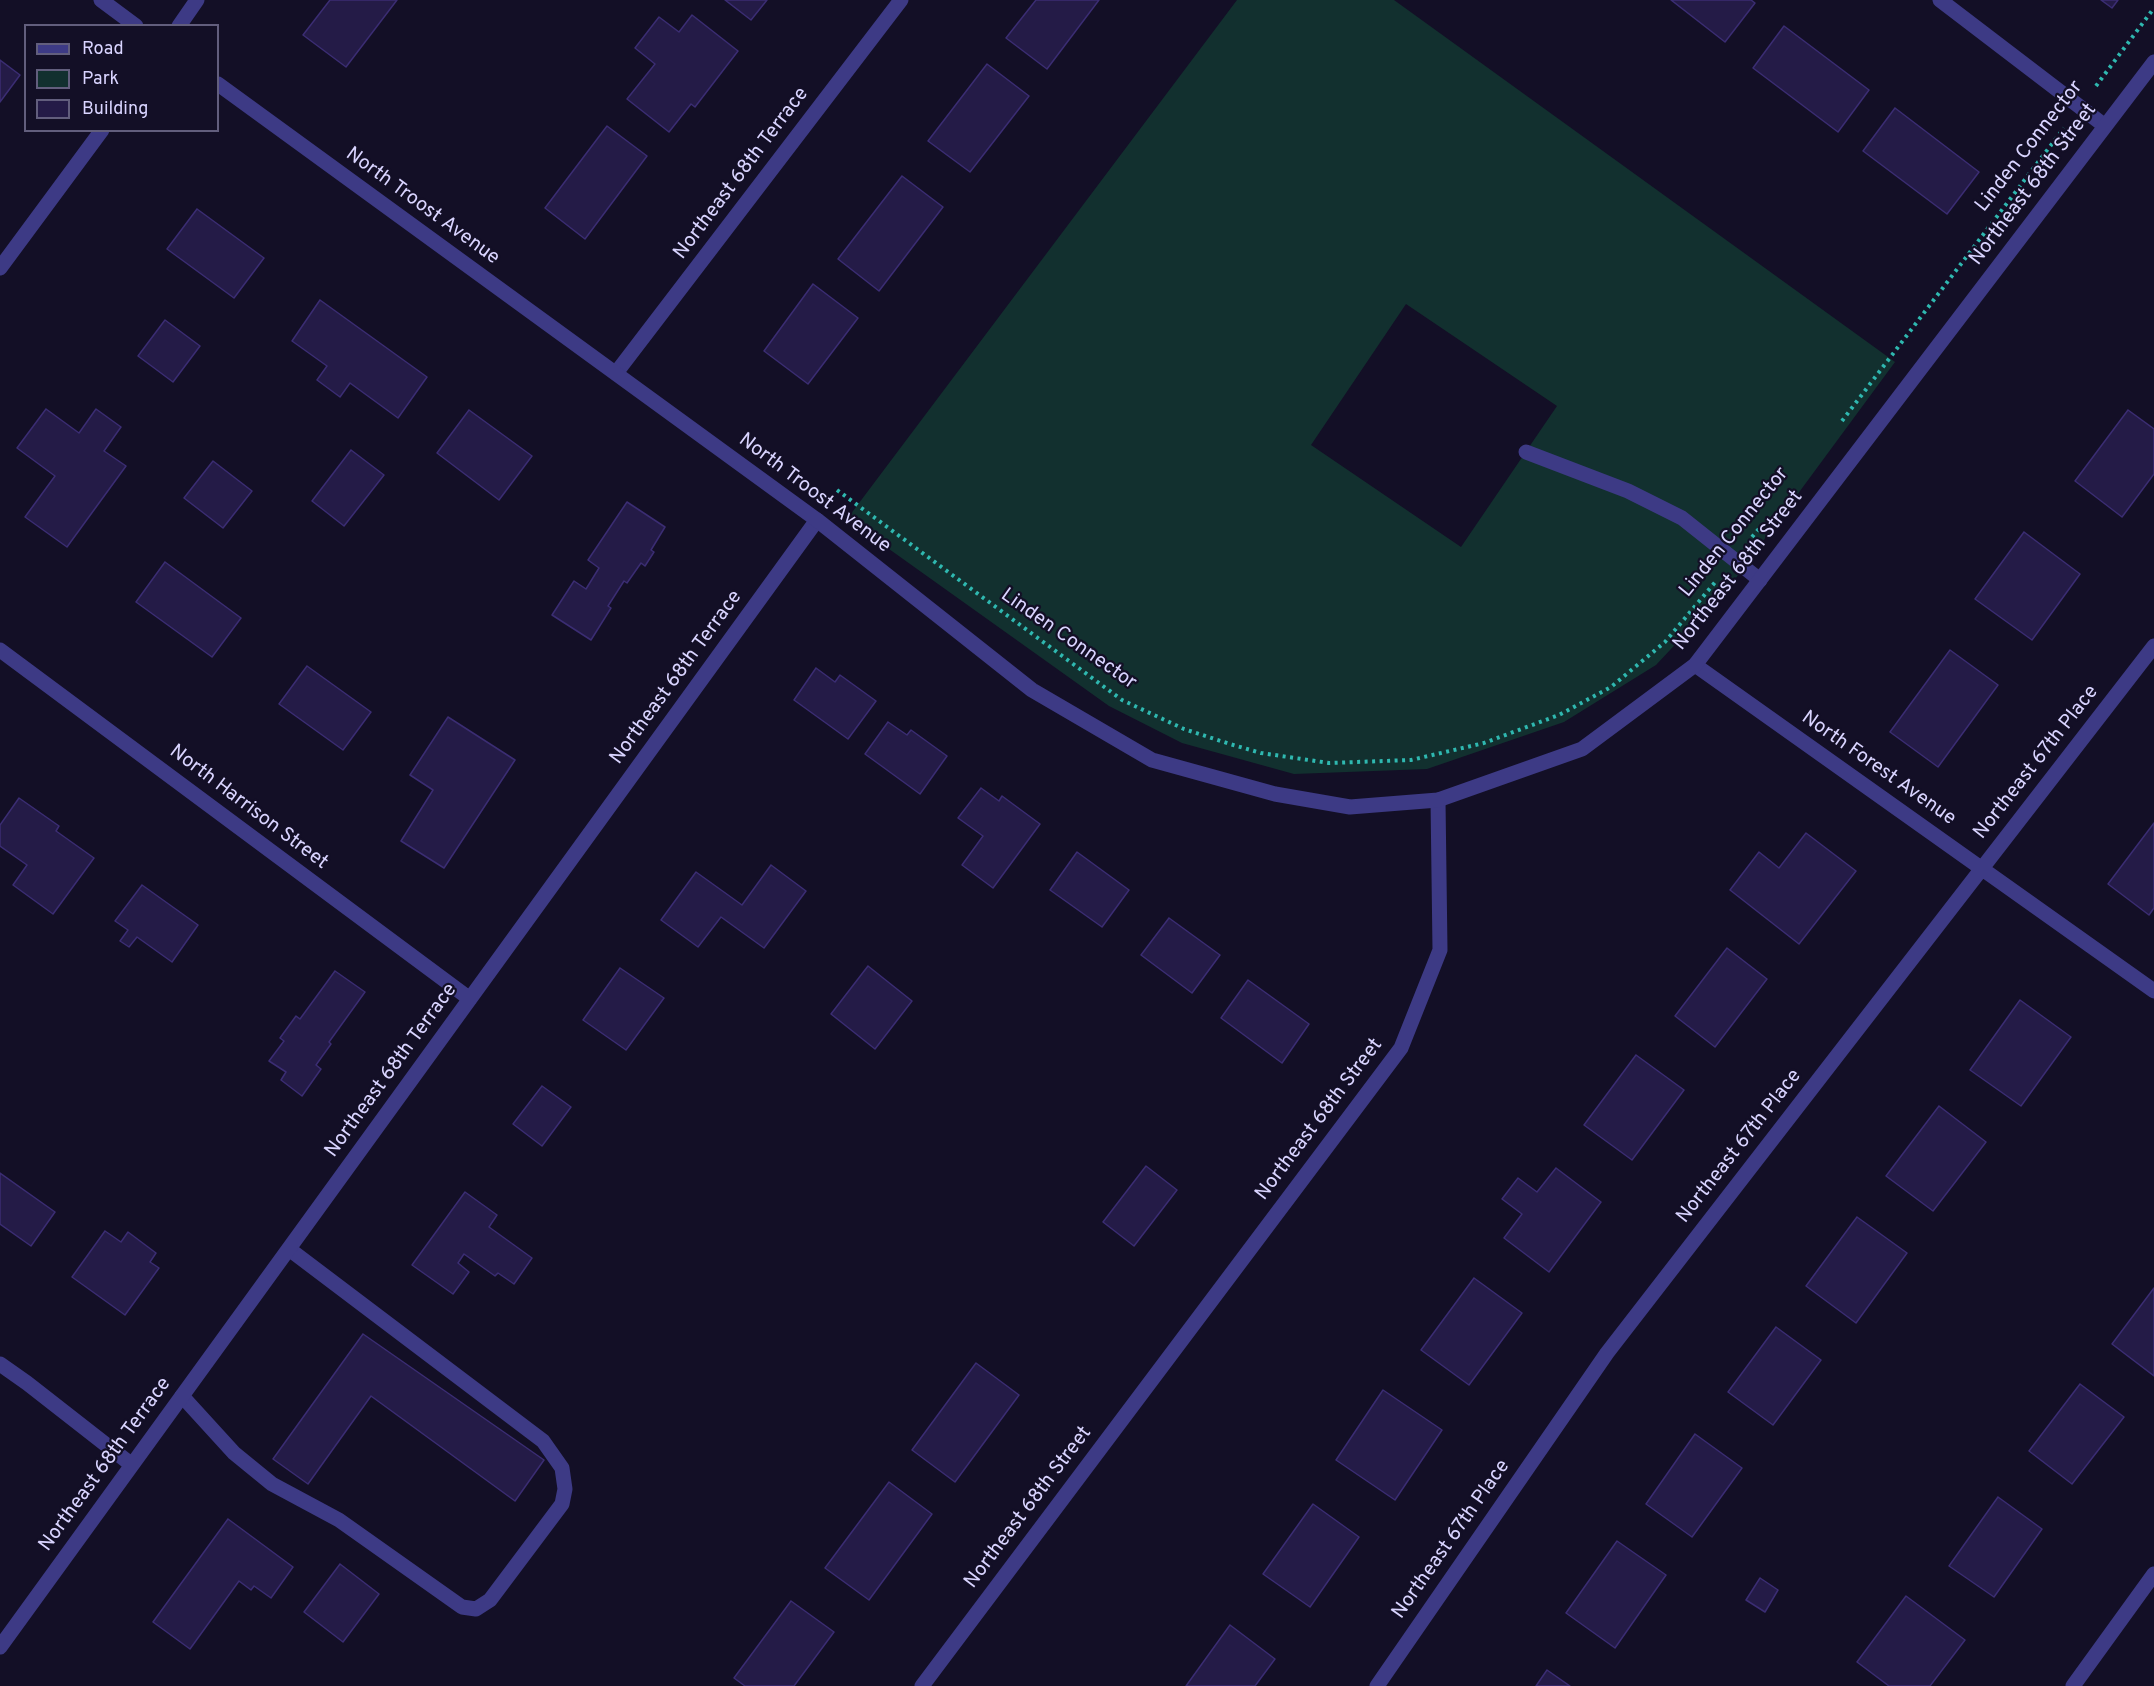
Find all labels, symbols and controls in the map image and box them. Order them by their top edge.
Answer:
legend [24,24,219,132]
text: Road [82,38,124,61]
text: Park [82,68,119,91]
street label: Linden Connector [1971,76,2089,218]
street label: Northeast 68th Terrace [669,83,815,265]
text: Building [82,98,148,121]
street label: Northeast 68th Street [1965,99,2103,271]
street label: North Troost Avenue [340,143,504,271]
street label: North Troost Avenue [733,429,895,559]
street label: Linden Connector [1675,463,1795,603]
street label: Northeast 68th Street [1669,486,1809,656]
street label: Linden Connector [995,584,1141,696]
street label: Northeast 68th Terrace [606,586,748,770]
street label: Northeast 67th Place [1969,681,2105,845]
street label: North Forest Avenue [1796,707,1960,831]
street label: North Harrison Street [164,741,332,875]
street label: Northeast 68th Terrace [321,979,463,1163]
street label: Northeast 68th Street [1251,1034,1389,1206]
street label: Northeast 67th Place [1672,1065,1808,1229]
street label: Northeast 68th Terrace [35,1373,177,1557]
street label: Northeast 68th Street [960,1422,1098,1594]
street label: Northeast 67th Place [1388,1456,1516,1624]

